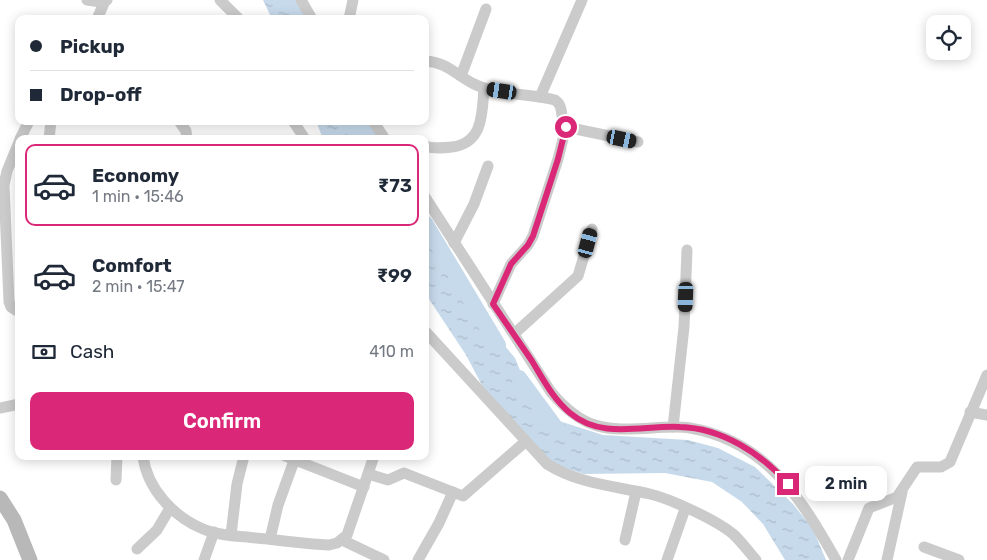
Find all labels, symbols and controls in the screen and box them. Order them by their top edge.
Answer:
map controls [926,15,971,60]
button: locate [926,15,971,60]
text: Pickup [60,35,125,58]
car [486,81,517,101]
text: Drop-off [60,83,142,106]
route start [555,116,577,138]
car [605,129,638,149]
icon: car [32,163,77,208]
text: Economy [92,164,179,187]
text: ₹73 [378,174,412,197]
text: 1 min · 15:46 [92,187,184,206]
car [576,227,599,259]
icon: car [32,253,77,298]
text: Comfort [92,254,172,277]
text: ₹99 [377,264,412,287]
text: 2 min · 15:47 [92,277,185,296]
car [677,282,694,312]
icon: cash [30,338,58,366]
text: Cash [70,340,114,363]
text: 410 m [369,342,414,361]
button: Confirm [30,392,414,450]
callout: 2 min [806,466,888,502]
route end [777,473,799,495]
text: 2 min [825,474,867,493]

